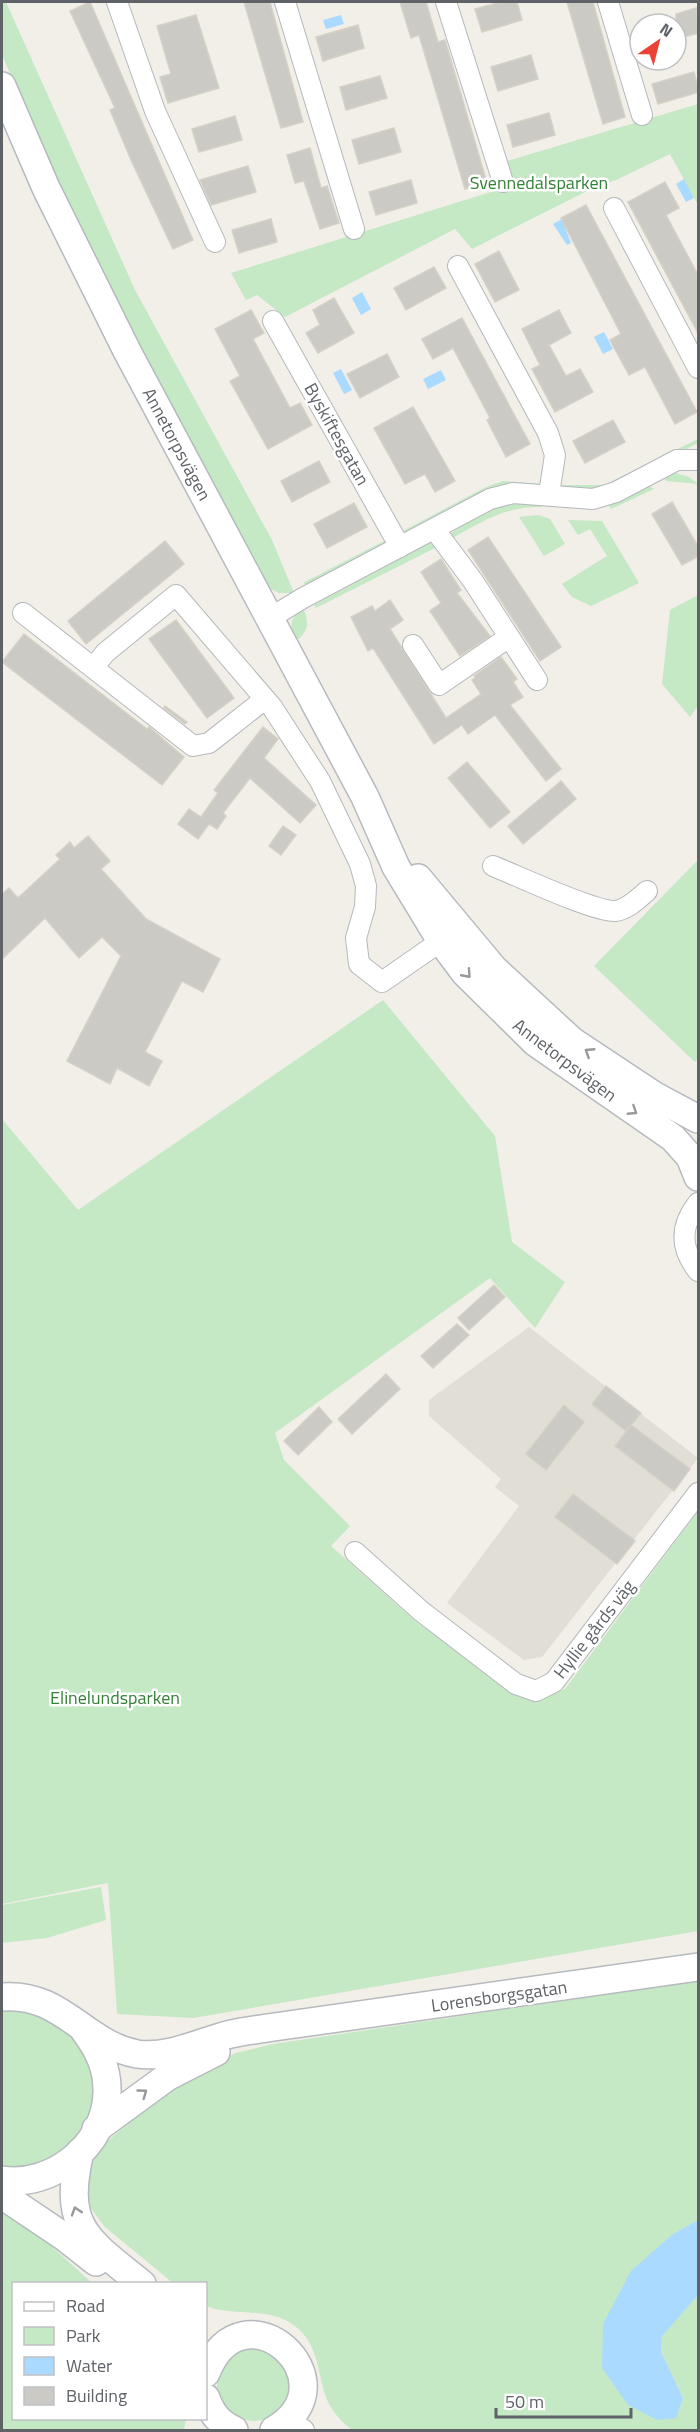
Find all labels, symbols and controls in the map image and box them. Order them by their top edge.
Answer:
north arrow [628,12,688,72]
text: N [655,17,678,43]
park label: Svennedalsparken [470,169,608,196]
street label: Byskiftesgatan [298,378,376,490]
street label: Annetorpsvägen [136,383,218,505]
one-way arrow [460,967,471,978]
street label: Annetorpsvägen [507,1012,623,1108]
one-way arrow [584,1048,595,1059]
one-way arrow [626,1104,637,1115]
street label: Hyllie gårds väg [547,1574,641,1684]
park label: Elinelundsparken [50,1684,180,1711]
street label: Lorensborgsgatan [429,1973,569,2019]
one-way arrow [136,2090,147,2101]
one-way arrow [71,2206,83,2216]
legend [12,2282,207,2420]
text: Road [66,2292,105,2319]
text: Park [66,2322,101,2349]
text: Water [66,2352,112,2379]
scale bar [496,2381,631,2419]
text: Building [66,2382,127,2409]
text: 50 m [505,2388,544,2415]

